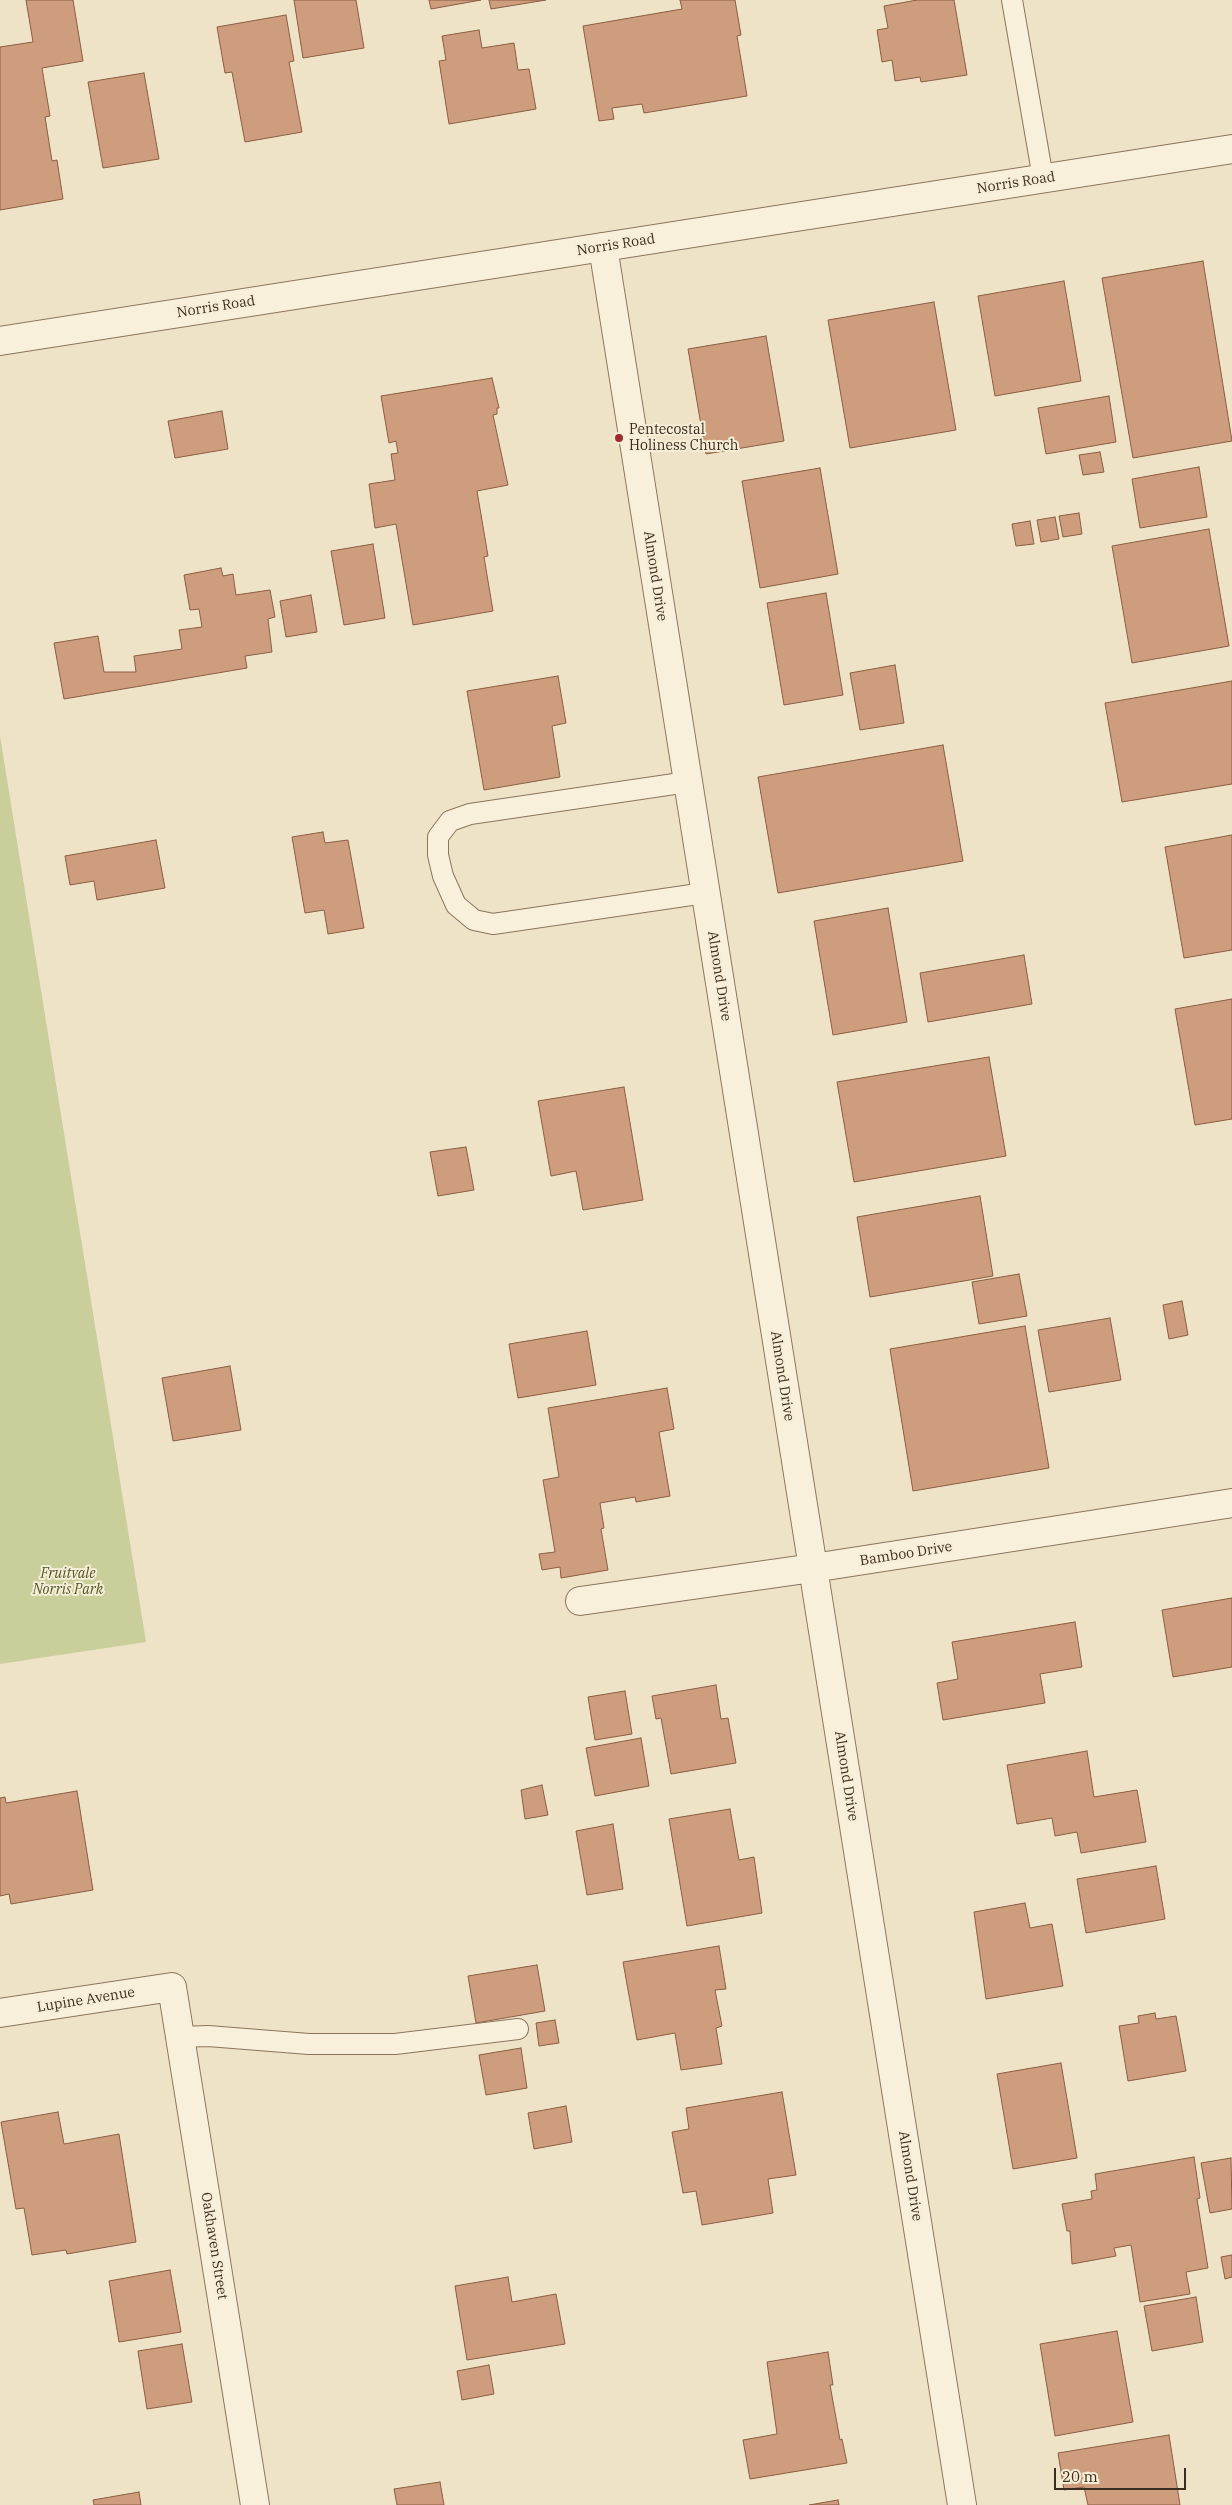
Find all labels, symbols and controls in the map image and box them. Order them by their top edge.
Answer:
street label: Norris Road [976,169,1056,197]
street label: Norris Road [576,231,656,259]
street label: Norris Road [176,293,256,321]
place label: Pentecostal Holiness Church [629,422,738,454]
marker: Pentecostal Holiness Church [613,432,625,444]
street label: Almond Drive [640,530,670,622]
street label: Almond Drive [704,930,734,1022]
street label: Almond Drive [767,1330,797,1422]
street label: Bamboo Drive [859,1538,953,1570]
park label: Fruitvale Norris Park [33,1566,103,1598]
street label: Almond Drive [831,1730,861,1822]
street label: Lupine Avenue [36,1984,136,2016]
street label: Almond Drive [895,2130,925,2222]
street label: Oakhaven Street [197,2191,231,2301]
scale bar [1057,2458,1190,2490]
text: 20 m [1062,2467,1098,2486]

